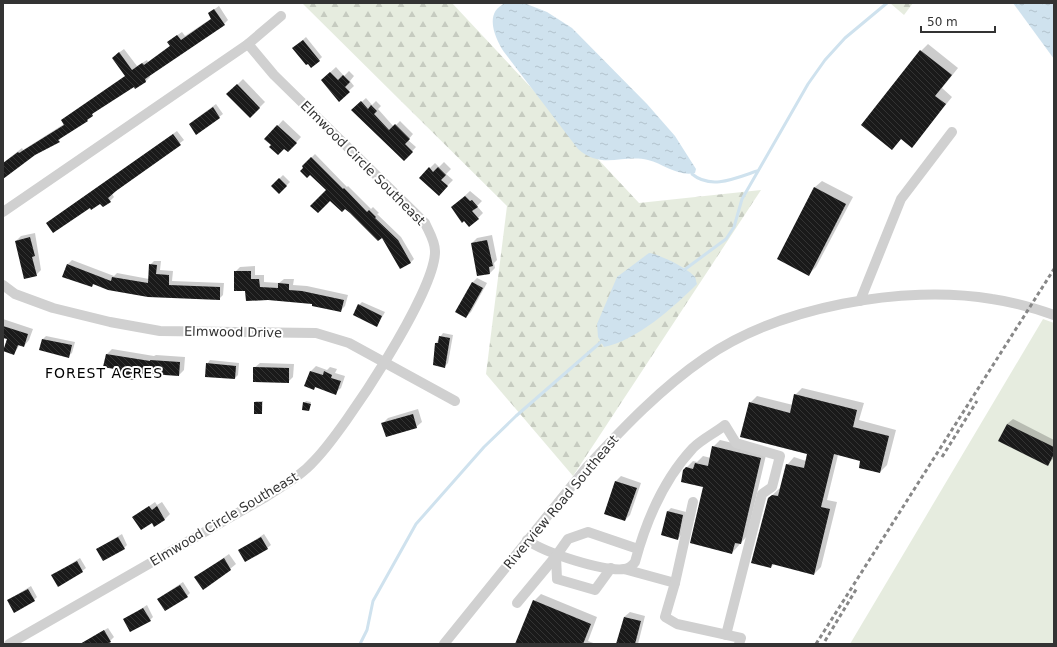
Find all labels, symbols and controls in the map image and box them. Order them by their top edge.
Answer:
scale bar [921,8,995,34]
text: 50 m [927,15,958,29]
street label: Elmwood Circle Southeast [298,98,428,228]
street label: Elmwood Drive [184,324,282,340]
district label: FOREST ACRES [45,365,163,381]
street label: Riverview Road Southeast [501,432,621,572]
street label: Elmwood Circle Southeast [147,469,301,569]

